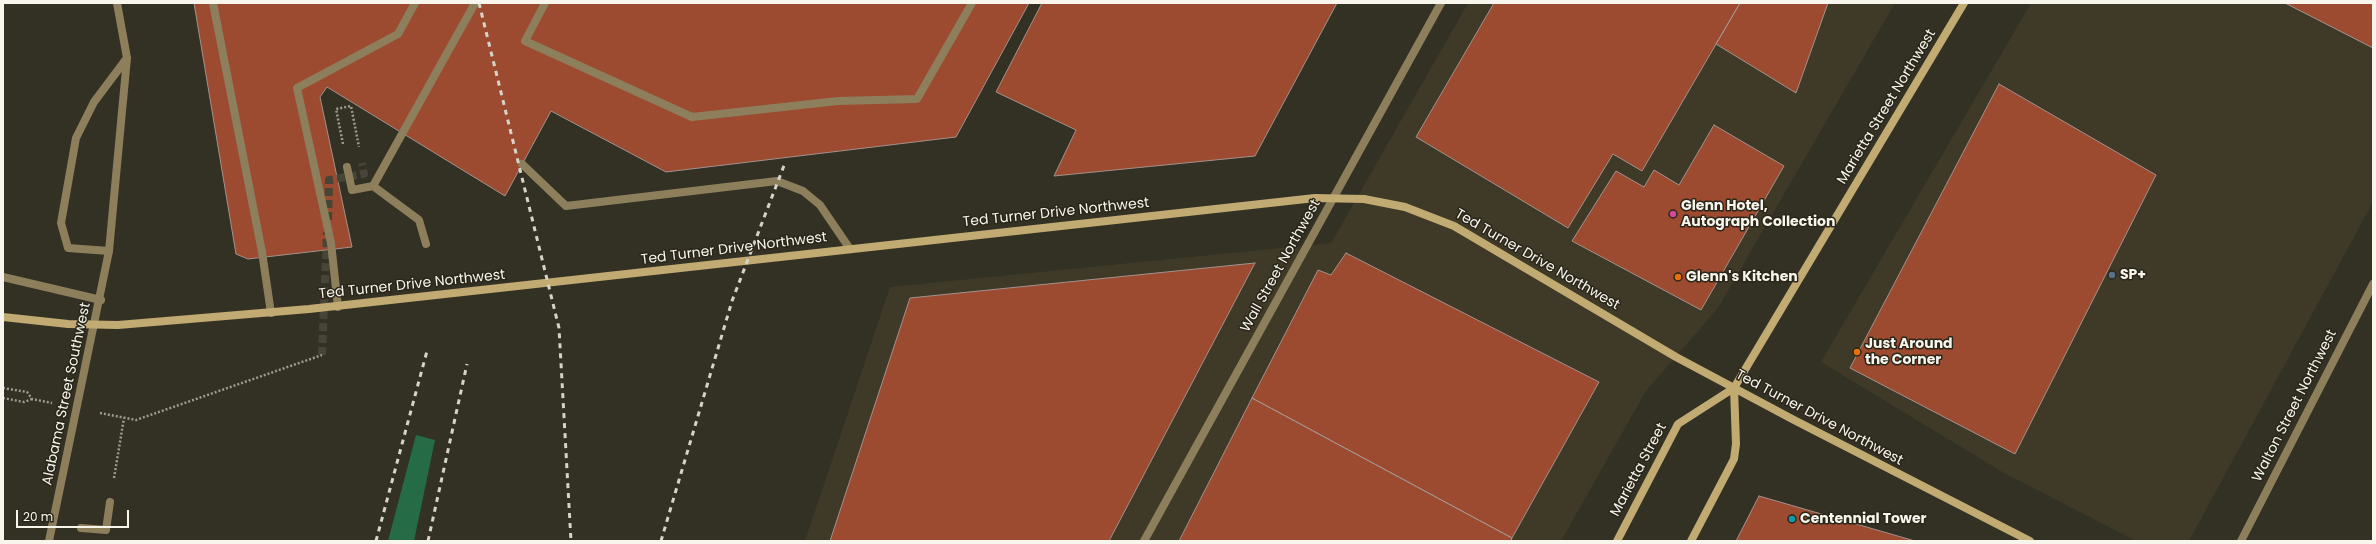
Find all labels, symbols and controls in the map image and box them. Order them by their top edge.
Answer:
street label: Marietta Street Northwest [1834,27,1940,187]
street label: Ted Turner Drive Northwest [962,195,1150,231]
street label: Wall Street Northwest [1238,197,1324,335]
place label: Glenn Hotel, Autograph Collection [1681,198,1835,230]
street label: Ted Turner Drive Northwest [1452,206,1622,314]
marker: Glenn Hotel, Autograph Collection [1668,209,1678,219]
street label: Ted Turner Drive Northwest [640,229,828,269]
street label: Ted Turner Drive Northwest [318,267,506,303]
place label: SP+ [2120,267,2146,283]
place label: Glenn's Kitchen [1686,269,1798,285]
marker: SP+ [2107,270,2117,280]
marker: Glenn's Kitchen [1673,272,1683,282]
street label: Alabama Street Southwest [39,301,95,487]
street label: Walton Street Northwest [2249,327,2341,485]
place label: Just Around the Corner [1865,336,1953,368]
marker: Just Around the Corner [1852,347,1862,357]
street label: Ted Turner Drive Northwest [1732,367,1906,469]
street label: Marietta Street [1607,420,1671,520]
scale bar [18,502,131,528]
text: 20 m [23,508,53,525]
place label: Centennial Tower [1800,511,1927,527]
marker: Centennial Tower [1787,514,1797,524]

